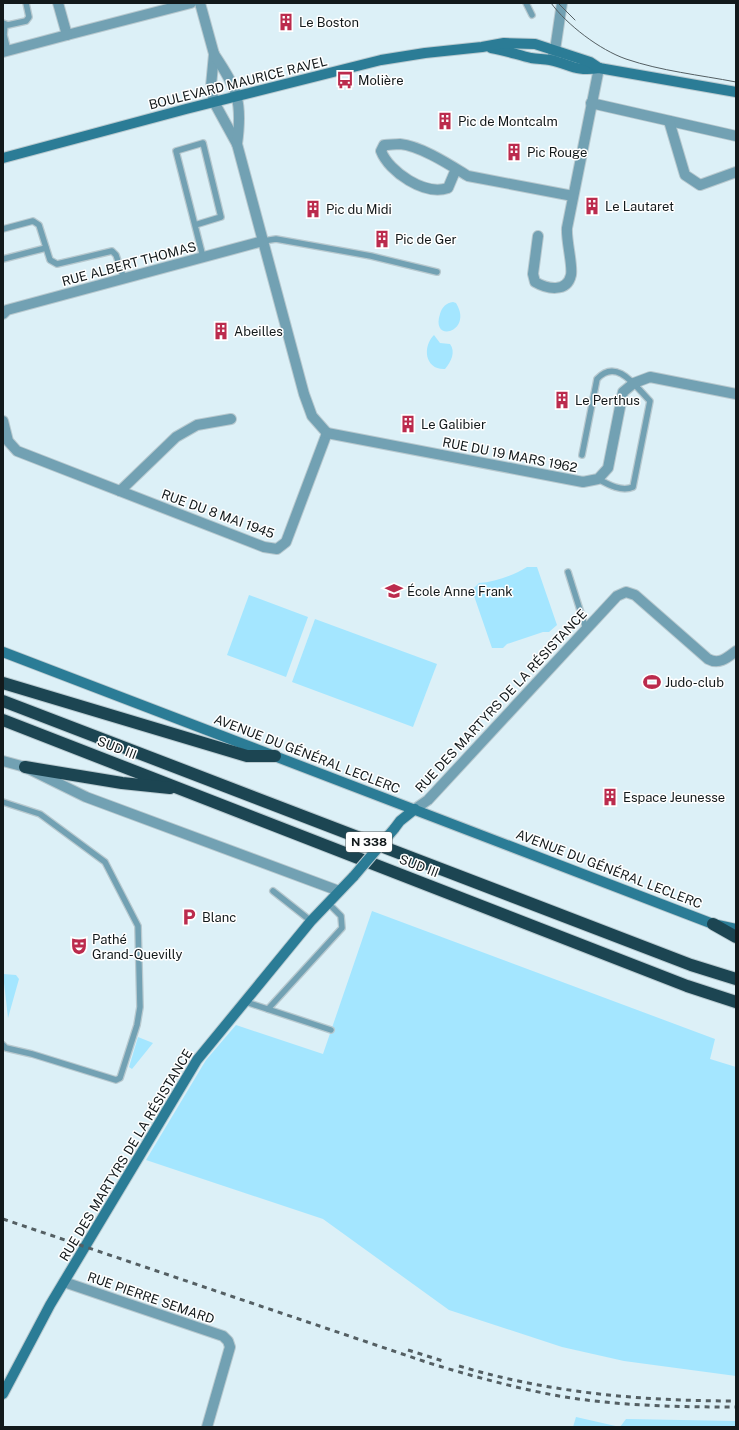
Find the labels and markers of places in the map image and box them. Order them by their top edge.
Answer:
building icon: Le Boston [276,12,296,32]
place label: Le Boston [299,15,359,30]
bus stop icon: Molière [335,70,355,90]
place label: Molière [358,73,404,88]
building icon: Pic de Montcalm [435,111,455,131]
place label: Pic de Montcalm [458,114,558,129]
building icon: Pic Rouge [504,142,524,162]
place label: Pic Rouge [527,145,587,160]
building icon: Le Lautaret [582,196,602,216]
building icon: Pic du Midi [303,199,323,219]
place label: Le Lautaret [605,199,674,214]
place label: Pic du Midi [326,202,392,217]
building icon: Pic de Ger [372,229,392,249]
place label: Pic de Ger [395,232,457,247]
building icon: Abeilles [211,321,231,341]
place label: Abeilles [234,324,283,339]
building icon: Le Perthus [552,390,572,410]
place label: Le Perthus [575,393,640,408]
building icon: Le Galibier [398,414,418,434]
place label: Le Galibier [421,417,486,432]
school or university icon: École Anne Frank [384,581,404,601]
place label: École Anne Frank [407,583,513,599]
sports icon: Judo-club [642,672,662,692]
place label: Judo-club [665,675,724,690]
building icon: Espace Jeunesse [600,787,620,807]
place label: Espace Jeunesse [623,790,725,805]
parking icon: Blanc [179,907,199,927]
place label: Blanc [202,910,236,925]
place label: Pathé Grand-Quevilly [92,932,183,962]
theatre icon: Pathé Grand-Quevilly [69,936,89,956]

